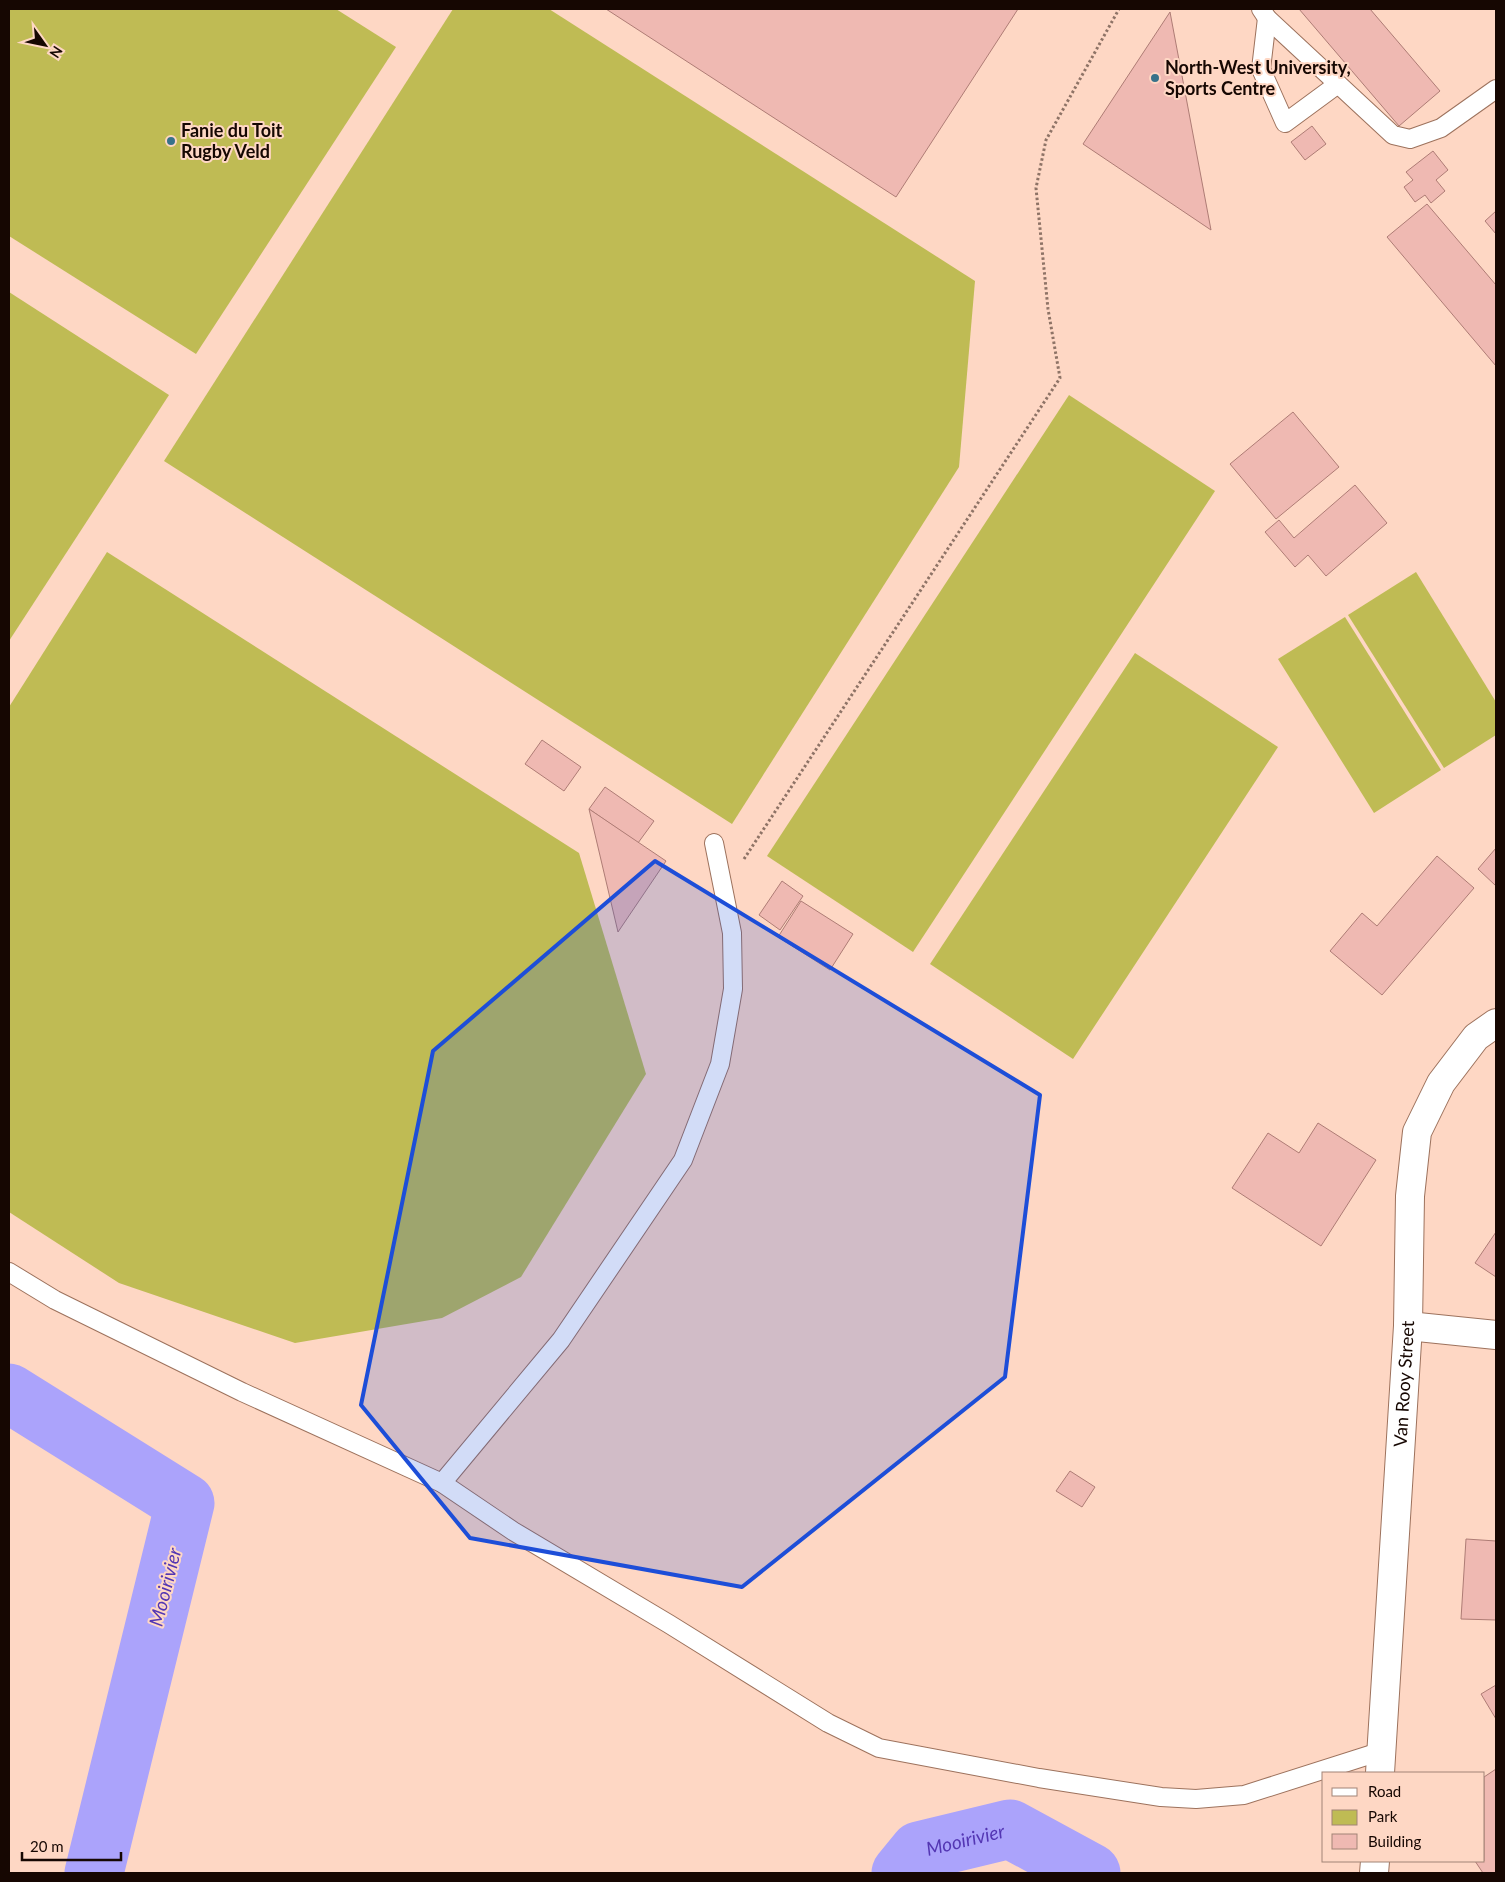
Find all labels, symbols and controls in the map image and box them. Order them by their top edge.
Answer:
north arrow [20,20,70,70]
text: N [46,43,66,62]
place label: North-West University, Sports Centre [1165,56,1351,99]
marker: North-West University, Sports Centre [1149,72,1161,84]
place label: Fanie du Toit Rugby Veld [181,119,283,162]
marker: Fanie du Toit Rugby Veld [165,135,177,147]
street label: Van Rooy Street [1388,1320,1418,1447]
water label: Mooirivier [144,1545,185,1629]
legend [1322,1772,1485,1862]
text: Road [1368,1782,1401,1800]
text: Park [1368,1807,1398,1825]
water label: Mooirivier [923,1819,1007,1860]
scale bar [22,1830,121,1862]
text: Building [1368,1832,1421,1850]
text: 20 m [30,1837,64,1855]

